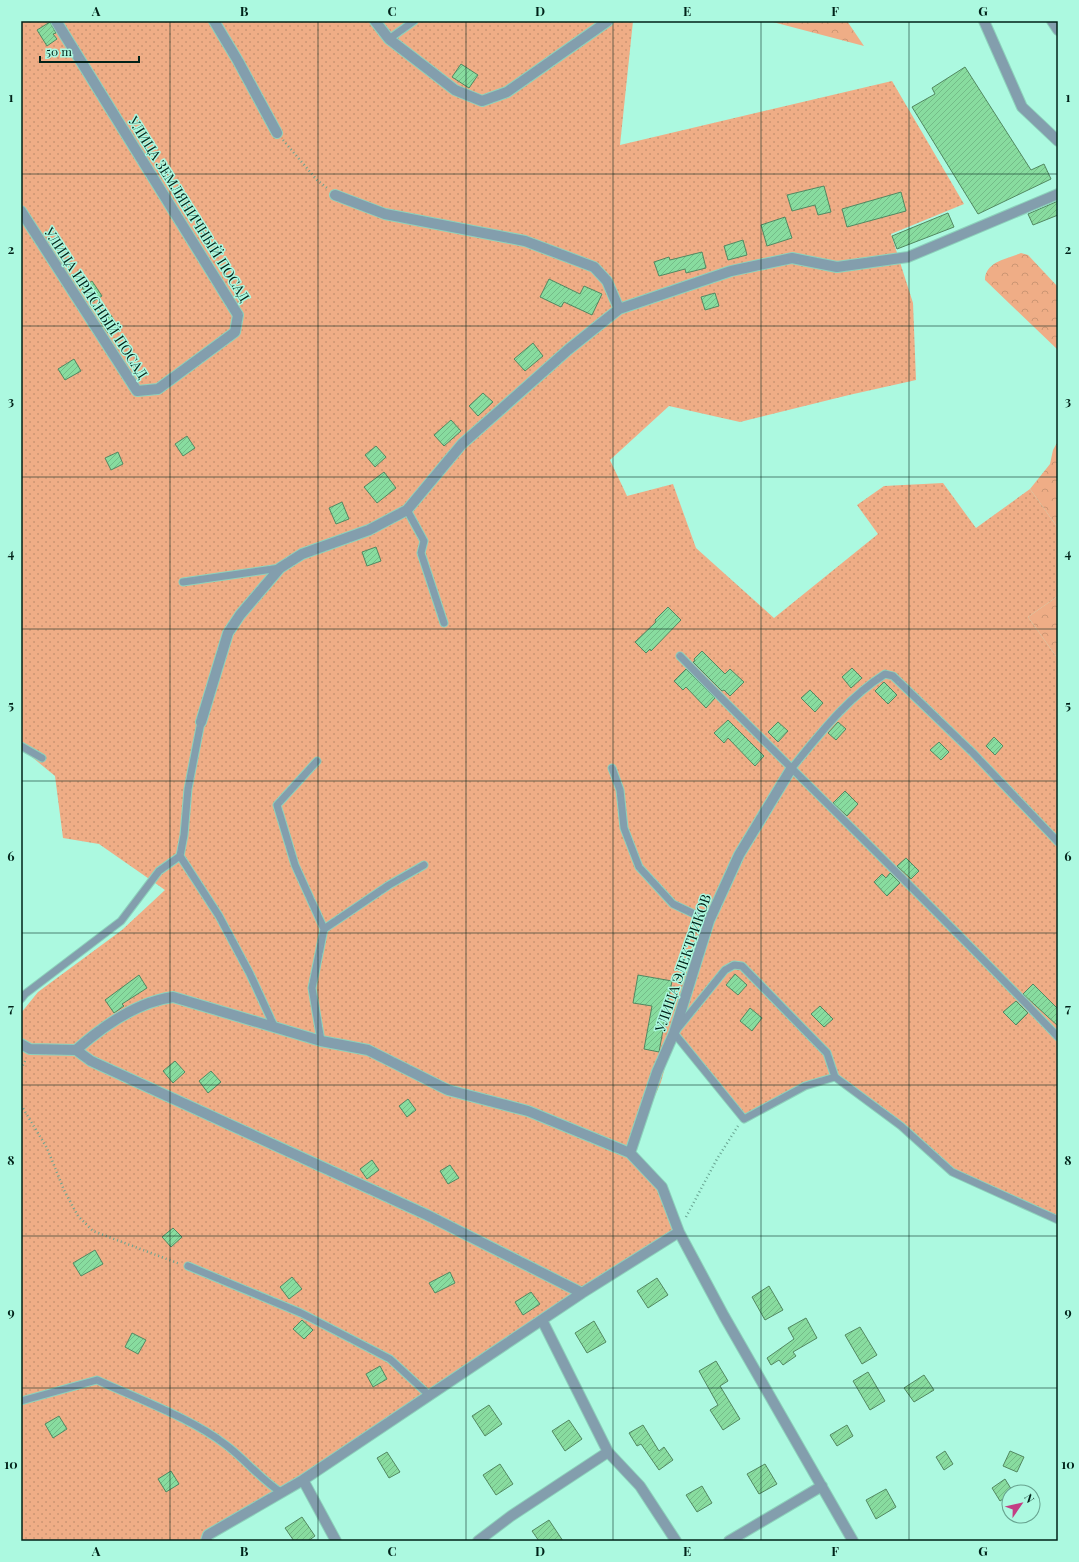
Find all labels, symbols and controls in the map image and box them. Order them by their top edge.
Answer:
text: A [91,2,101,19]
text: B [240,2,249,19]
text: C [387,2,397,19]
text: D [535,2,545,19]
text: E [683,2,691,19]
text: F [831,2,839,19]
text: G [978,2,988,19]
scale bar [40,38,139,64]
text: 50 m [46,43,72,59]
text: 1 [9,88,14,105]
text: 1 [1066,88,1071,105]
street label: УЛИЦА ЗЕМЛЯНИЧНЫЙ ПОСАД [124,112,255,305]
street label: УЛИЦА ИРИСНЫЙ ПОСАД [40,223,153,382]
text: 2 [8,240,15,257]
text: 2 [1065,240,1072,257]
text: 3 [8,392,14,409]
text: 3 [1065,392,1071,409]
text: 4 [8,544,15,561]
text: 4 [1065,544,1072,561]
text: 5 [8,696,14,713]
text: 5 [1065,696,1071,713]
text: 6 [7,847,15,864]
text: 6 [1064,847,1072,864]
street label: УЛИЦА ЭЛЕКТРИКОВ [650,891,715,1035]
text: 7 [8,999,14,1016]
text: 7 [1065,999,1071,1016]
text: 8 [7,1151,15,1168]
text: 8 [1064,1151,1072,1168]
text: 9 [7,1303,15,1320]
text: 9 [1064,1303,1072,1320]
text: 10 [4,1455,18,1472]
text: 10 [1061,1455,1075,1472]
north arrow [1001,1484,1041,1524]
text: N [1021,1491,1038,1506]
text: A [91,1542,101,1559]
text: B [240,1542,249,1559]
text: C [387,1542,397,1559]
text: D [535,1542,545,1559]
text: E [683,1542,691,1559]
text: F [831,1542,839,1559]
text: G [978,1542,988,1559]

